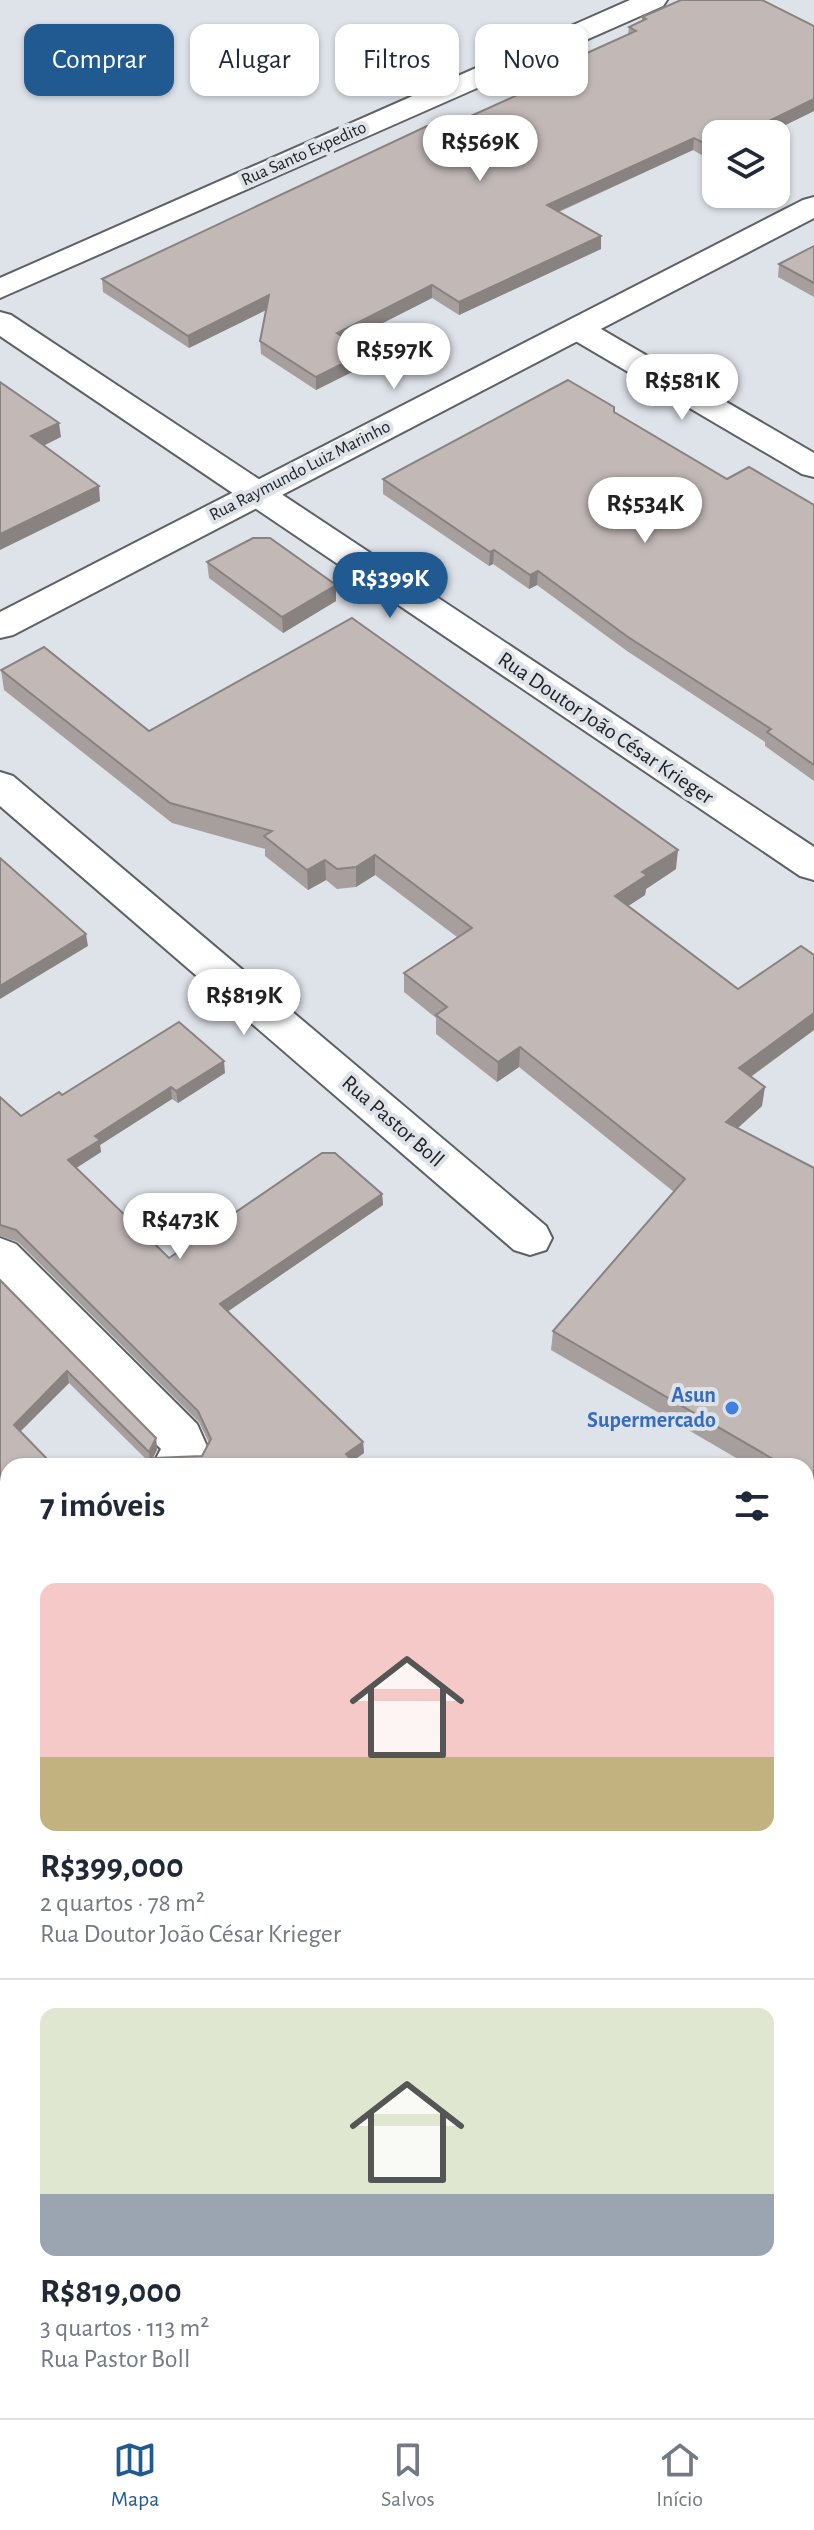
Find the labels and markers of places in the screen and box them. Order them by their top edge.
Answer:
pin: R$569K [415,115,545,183]
pin: R$597K [329,323,459,391]
pin: R$581K [617,354,747,422]
pin: R$534K [580,477,710,545]
pin: R$399K [325,552,455,620]
pin: R$819K [179,969,309,1037]
pin: R$473K [115,1193,245,1261]
place label: Asun Supermercado [587,1384,716,1431]
marker: Asun Supermercado [723,1399,741,1417]

